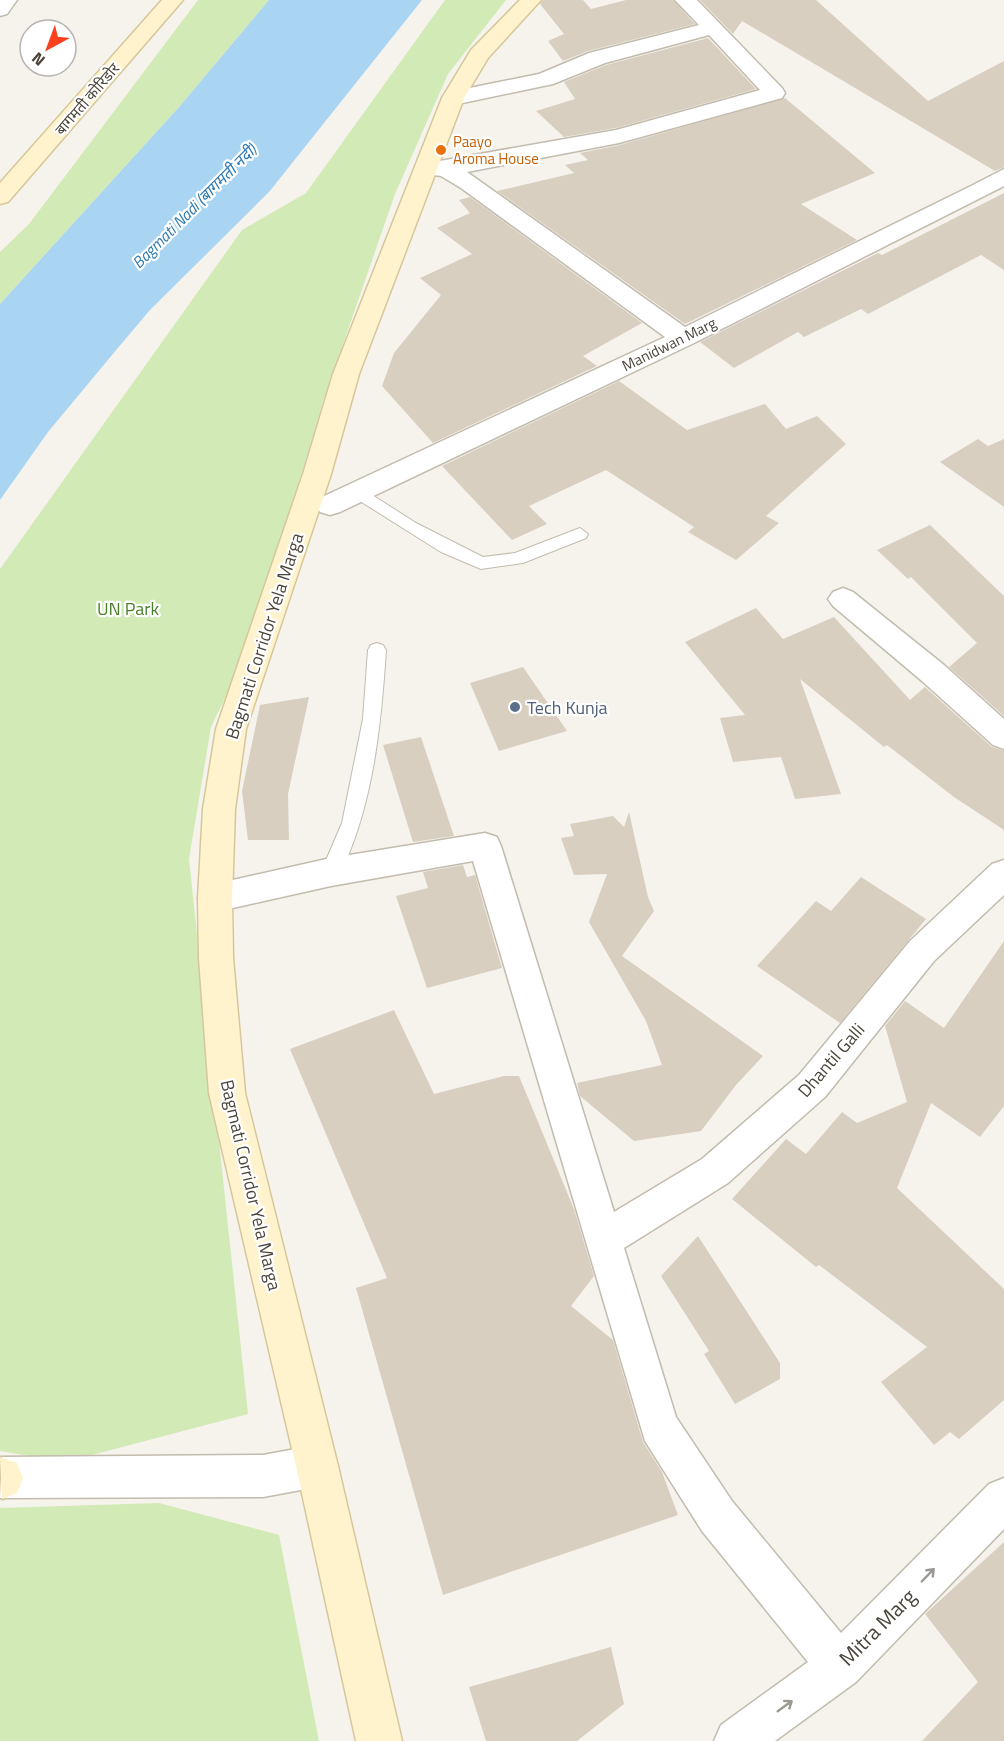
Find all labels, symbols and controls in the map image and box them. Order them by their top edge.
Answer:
north arrow [18,18,78,78]
text: N [26,47,50,72]
street label: बागमती कोरिडोर [49,57,125,140]
place label: Paayo Aroma House [453,130,539,170]
water label: Bagmati Nadi (बागमती नदी) [126,137,263,274]
marker: Paayo Aroma House [434,143,448,157]
street label: Manidwan Marg [618,311,720,377]
street label: Bagmati Corridor Yela Marga [218,529,310,743]
park label: UN Park [97,595,159,622]
place label: Tech Kunja [527,694,608,721]
marker: Tech Kunja [508,700,522,714]
street label: Dhantil Galli [791,1017,871,1103]
street label: Bagmati Corridor Yela Marga [214,1077,288,1293]
one-way arrow [921,1568,935,1583]
street label: Mitra Marg [831,1581,923,1673]
one-way arrow [776,1700,792,1713]

